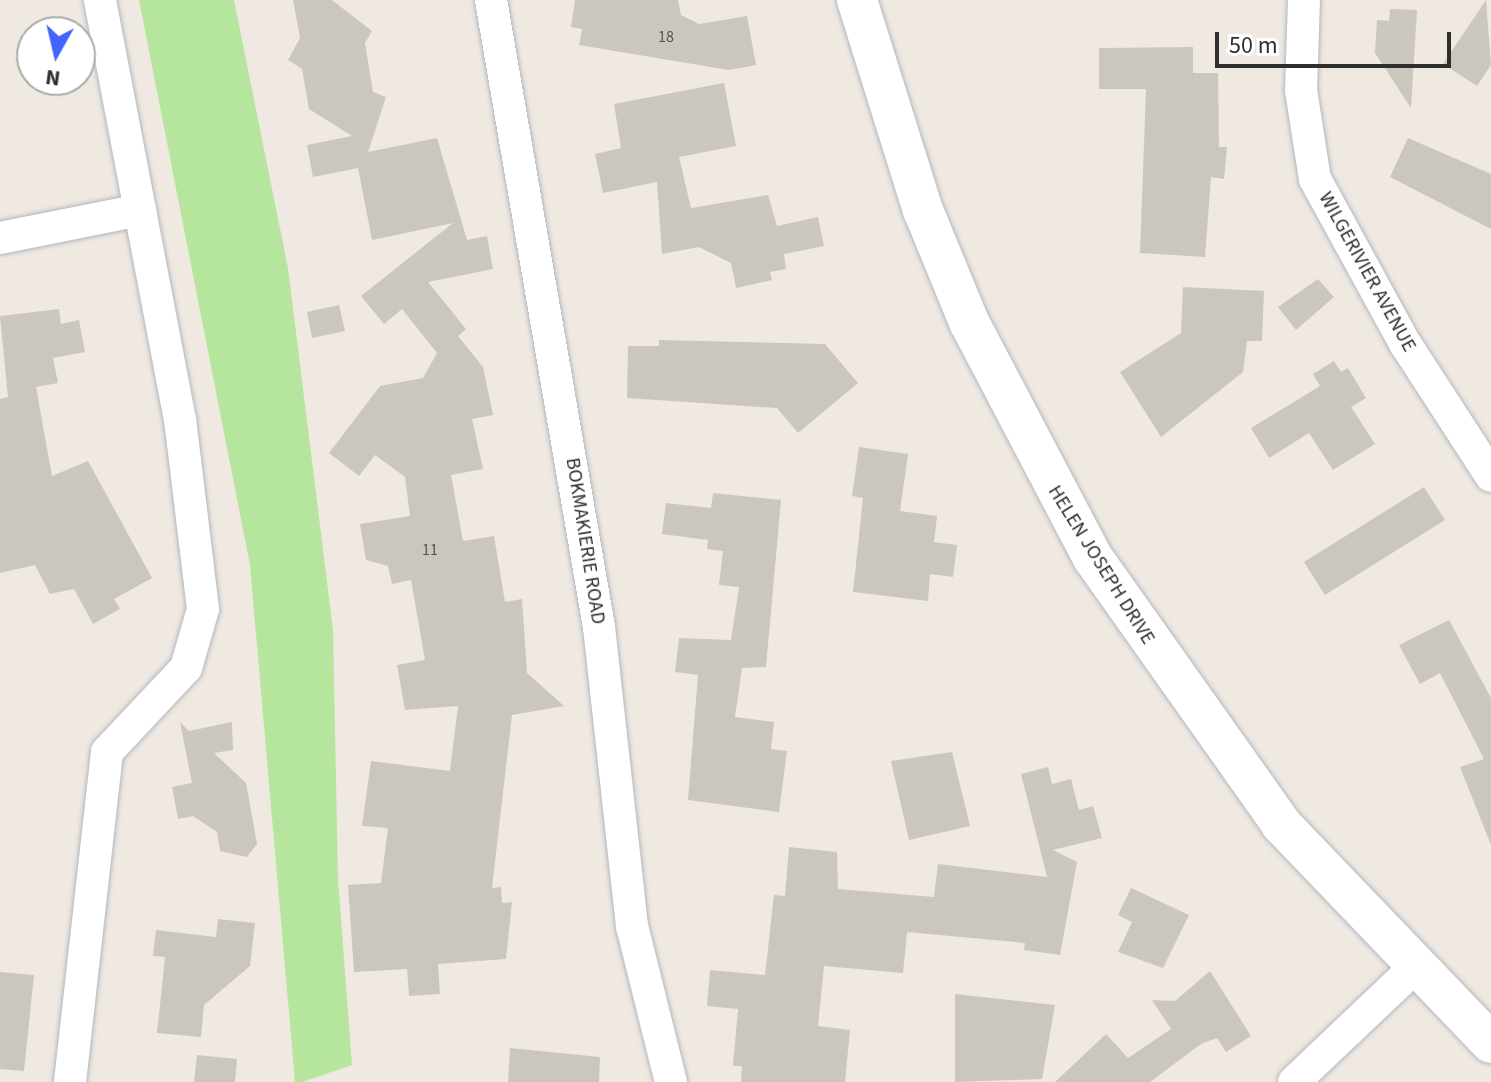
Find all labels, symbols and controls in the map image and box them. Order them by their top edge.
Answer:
north arrow [16,16,96,96]
scale bar [1219,16,1455,66]
house number: 18 [658,27,674,47]
text: 50 m [1229,28,1278,63]
text: N [43,61,62,95]
street label: WILGERIVIER AVENUE [1313,188,1421,356]
street label: BOKMAKIERIE ROAD [560,456,610,626]
street label: HELEN JOSEPH DRIVE [1042,481,1160,649]
house number: 11 [422,540,438,560]

